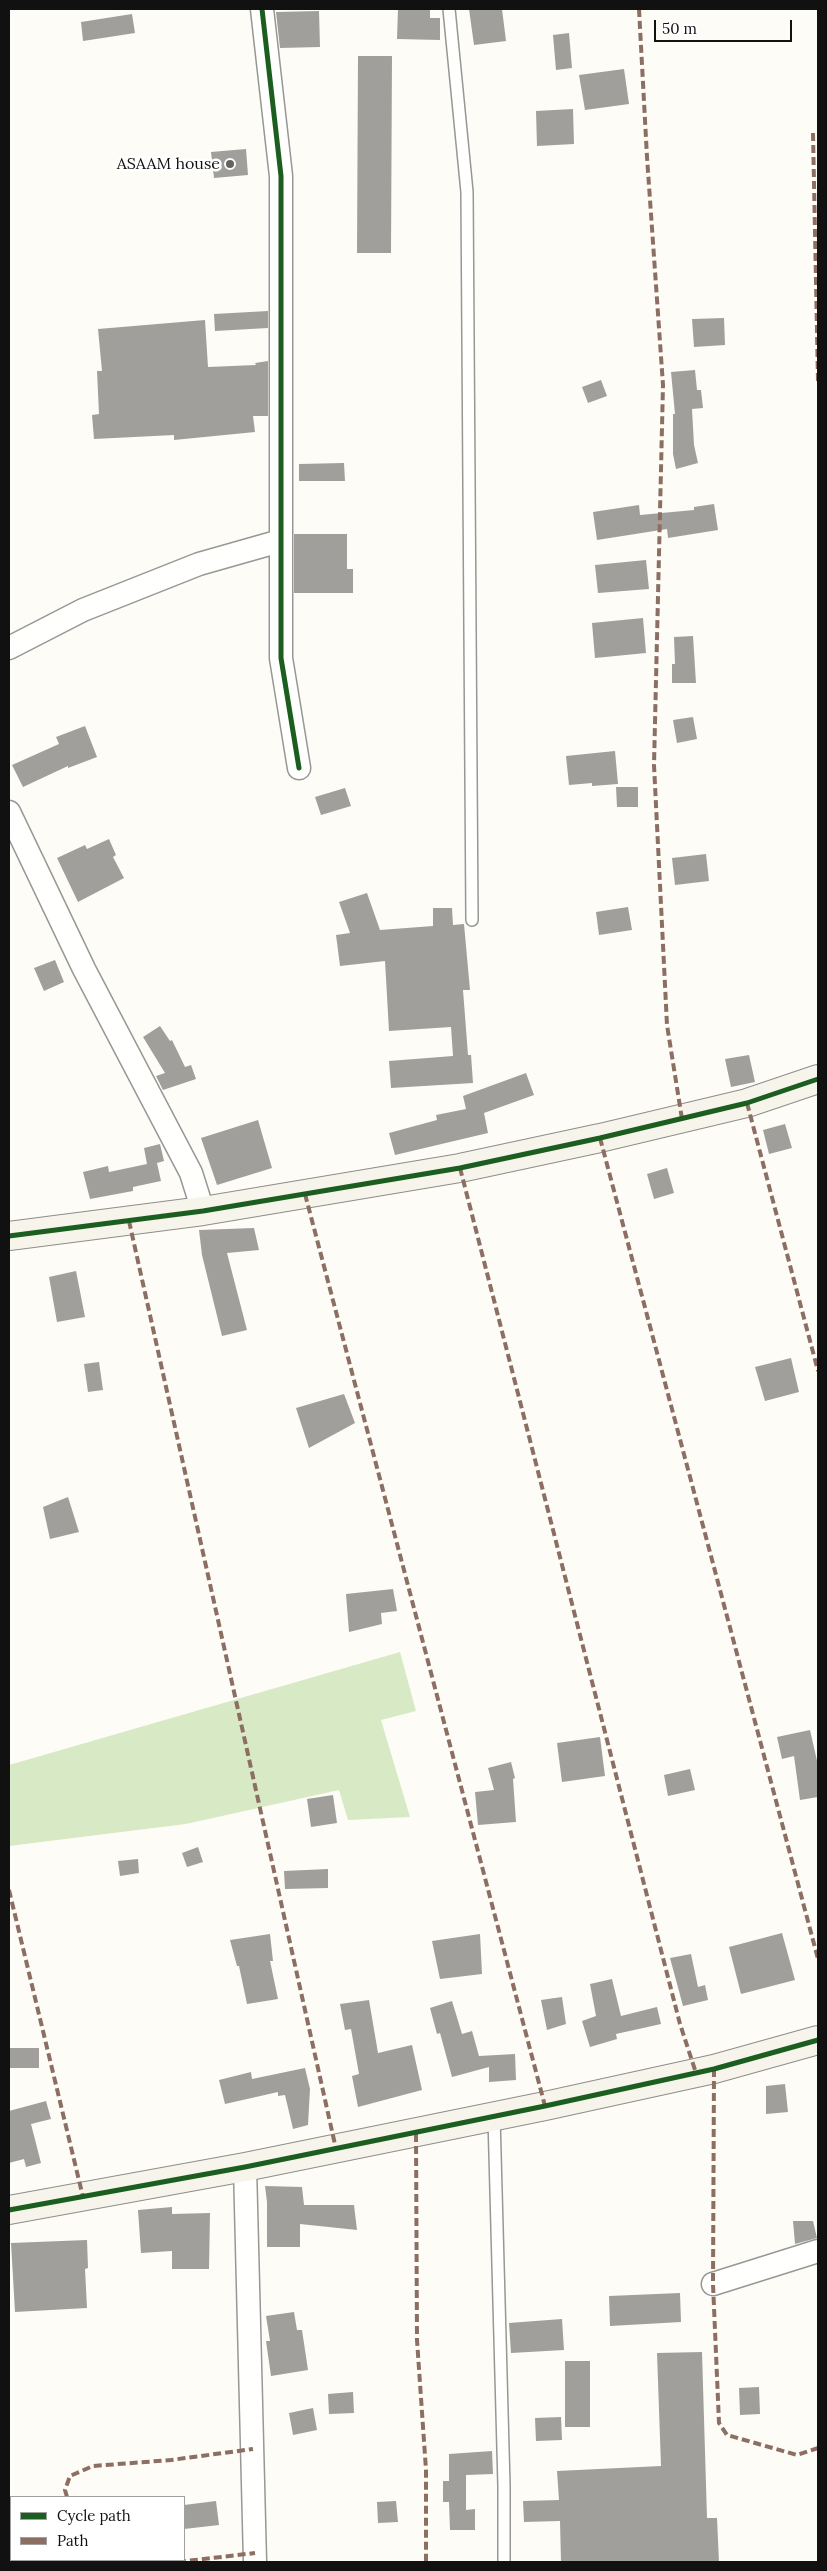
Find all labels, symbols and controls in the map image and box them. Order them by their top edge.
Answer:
scale bar [657,10,794,42]
text: 50 m [662,19,697,38]
place label: ASAAM house [117,154,220,174]
marker: ASAAM house [224,158,236,170]
legend [10,2496,185,2561]
text: Cycle path [57,2506,131,2525]
text: Path [57,2531,88,2550]

